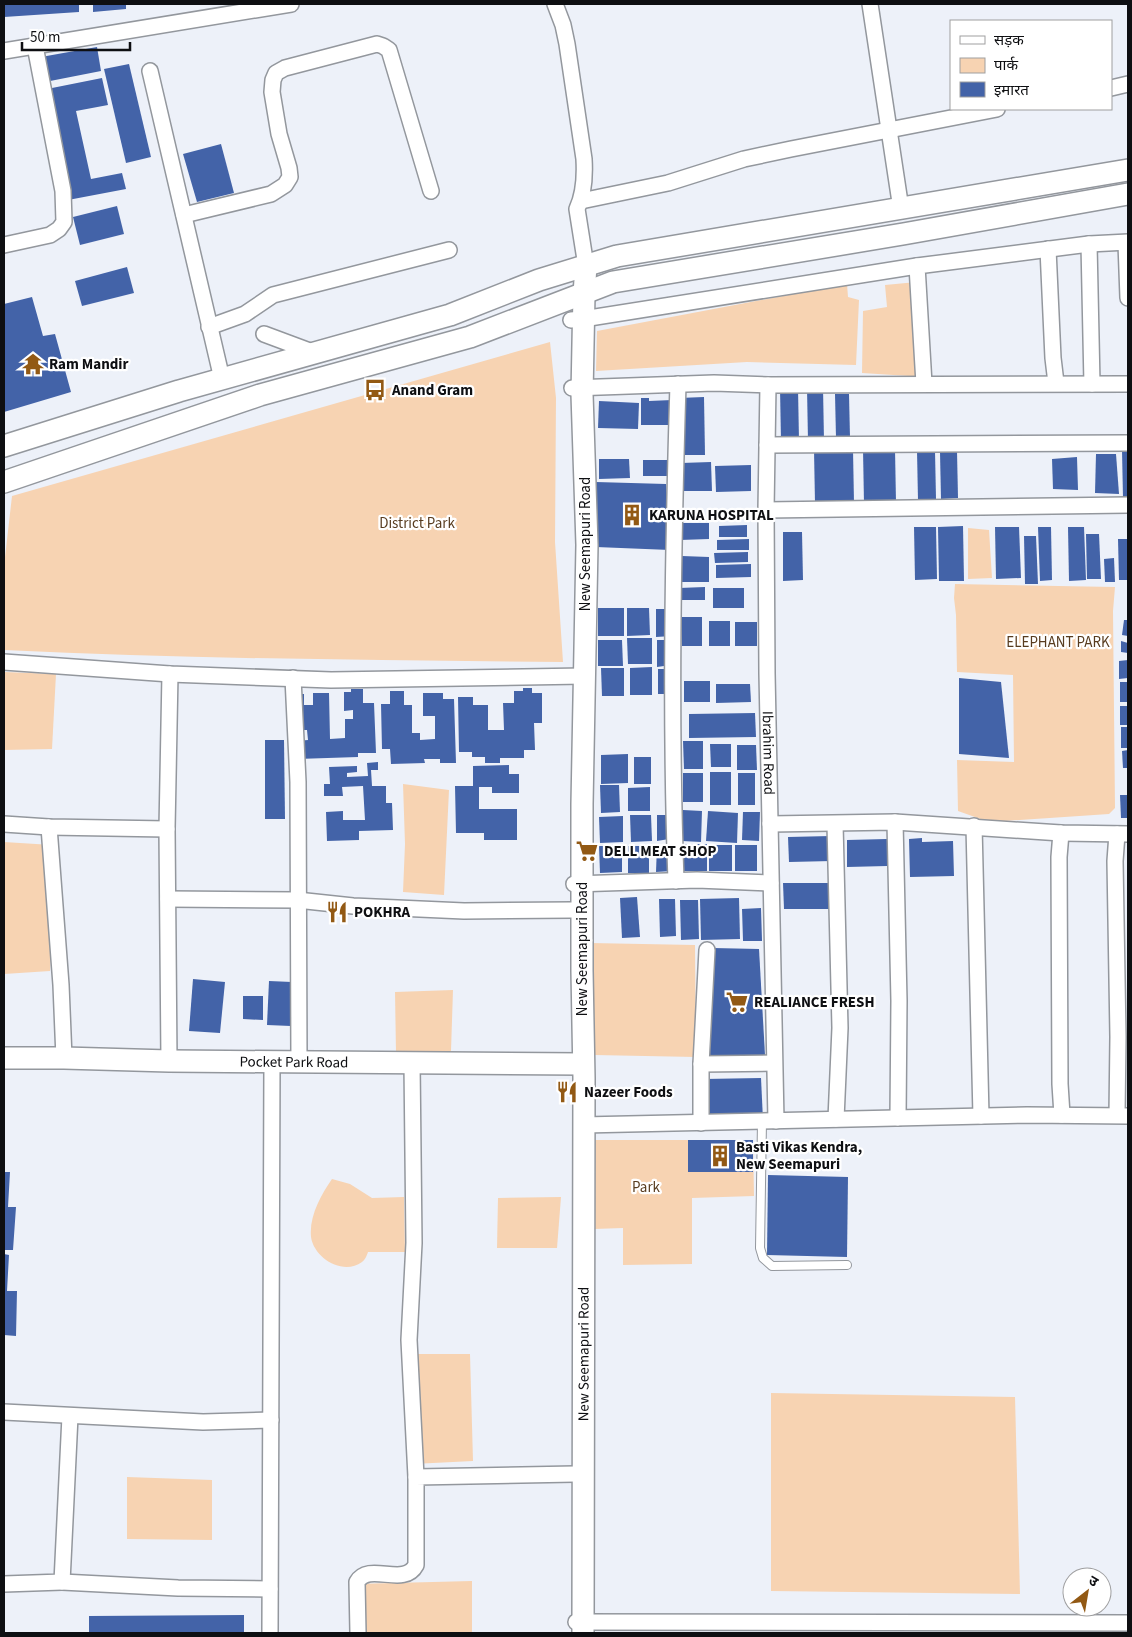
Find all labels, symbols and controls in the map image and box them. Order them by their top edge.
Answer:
scale bar [22,20,130,52]
legend [950,20,1112,110]
text: 50 m [30,27,60,48]
text: सड़क [994,30,1024,51]
text: पार्क [994,55,1018,76]
text: इमारत [994,80,1029,101]
temple icon: Ram Mandir [20,351,46,377]
place label: Ram Mandir [49,354,128,375]
bus stop icon: Anand Gram [362,377,388,403]
place label: Anand Gram [391,380,473,401]
street label: New Seemapuri Road [575,477,596,611]
building icon: KARUNA HOSPITAL [619,502,645,528]
place label: KARUNA HOSPITAL [649,505,774,526]
park label: District Park [379,513,455,534]
park label: ELEPHANT PARK [1006,632,1110,653]
street label: Ibrahim Road [757,711,779,795]
supermarket icon: DELL MEAT SHOP [574,838,600,864]
place label: DELL MEAT SHOP [604,841,716,862]
street label: New Seemapuri Road [572,882,593,1016]
restaurant icon: POKHRA [324,899,350,925]
place label: POKHRA [354,902,411,923]
supermarket icon: REALIANCE FRESH [724,989,750,1015]
place label: REALIANCE FRESH [754,992,875,1013]
street label: Pocket Park Road [239,1052,349,1073]
restaurant icon: Nazeer Foods [554,1079,580,1105]
place label: Nazeer Foods [584,1082,673,1103]
place label: Basti Vikas Kendra, New Seemapuri [736,1137,862,1175]
building icon: Basti Vikas Kendra, New Seemapuri [707,1143,733,1169]
park label: Park [632,1177,661,1198]
street label: New Seemapuri Road [573,1287,595,1421]
north arrow [1062,1567,1112,1617]
text: उ [1085,1571,1103,1593]

